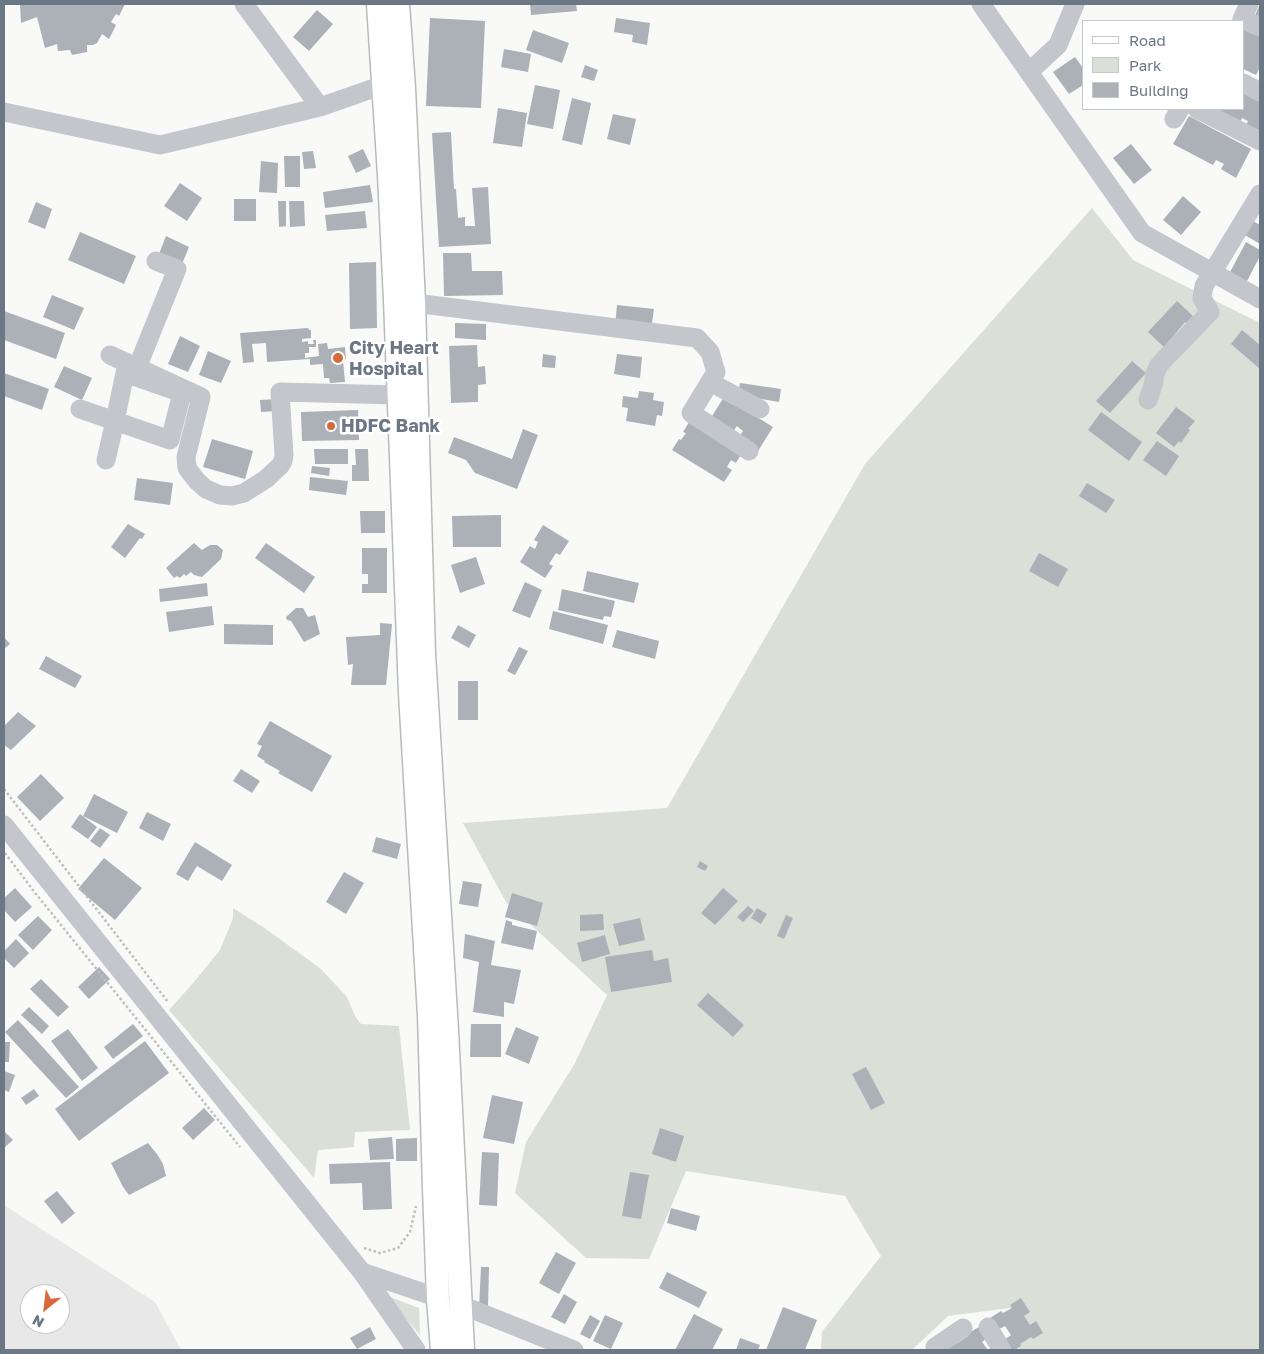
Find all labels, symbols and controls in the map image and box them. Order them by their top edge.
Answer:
legend [1082,20,1244,110]
text: Road [1129,31,1166,49]
text: Park [1129,56,1161,74]
text: Building [1129,81,1189,99]
place label: City Heart Hospital [349,337,439,379]
marker: City Heart Hospital [331,351,345,365]
place label: HDFC Bank [341,415,440,437]
marker: HDFC Bank [325,420,337,432]
north arrow [20,1284,70,1334]
text: N [29,1312,47,1332]

